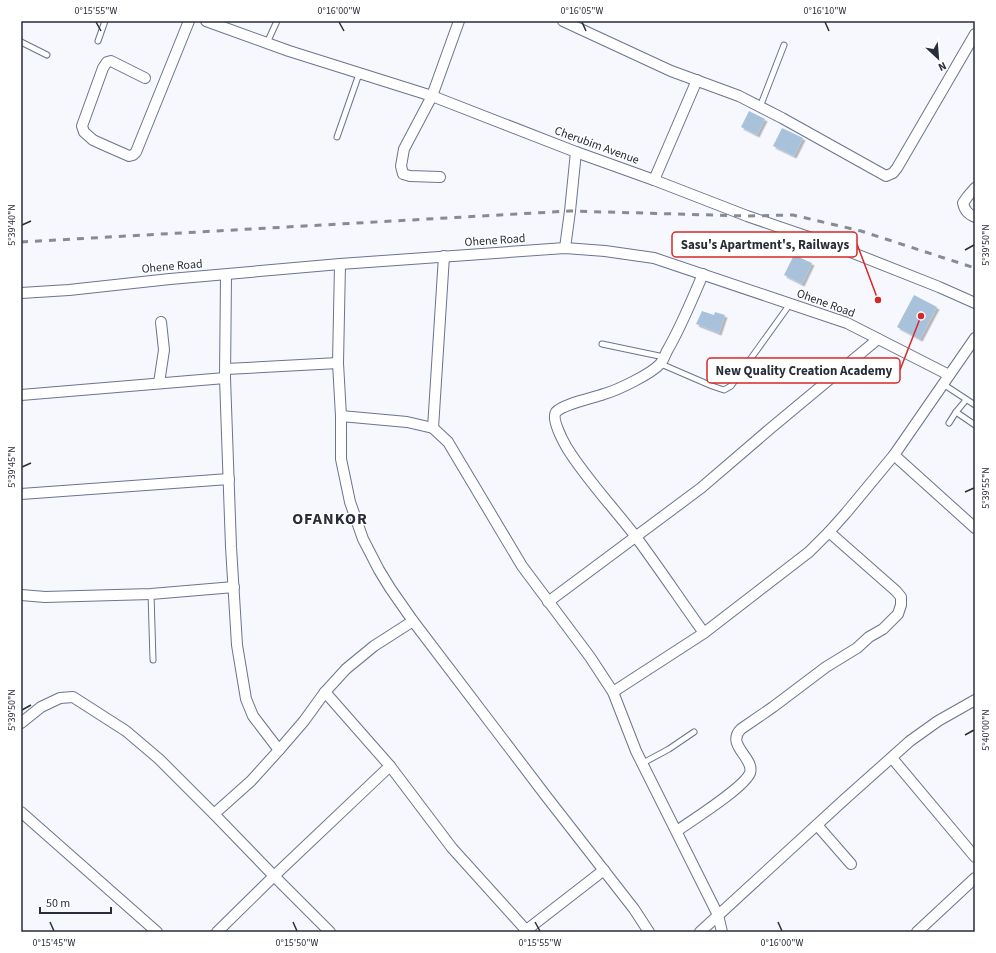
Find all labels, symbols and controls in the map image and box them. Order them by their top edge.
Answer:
text: 0°15'55"W [75,4,118,18]
text: 0°16'00"W [318,4,361,18]
text: 0°16'05"W [561,4,604,18]
text: 0°16'10"W [804,4,847,18]
north arrow [918,38,958,78]
text: N [936,58,949,75]
street label: Cherubim Avenue [552,122,642,169]
text: 5°39'40"N [5,204,19,246]
text: 5°39'50"N [979,224,993,266]
street label: Ohene Road [464,230,526,251]
callout: Sasu's Apartment's, Railways [672,232,857,257]
text: Sasu's Apartment's, Railways [681,236,850,254]
street label: Ohene Road [141,255,203,278]
street label: Ohene Road [794,285,857,322]
callout: New Quality Creation Academy [707,358,900,383]
text: New Quality Creation Academy [716,362,893,380]
text: 5°39'45"N [5,446,19,488]
text: 5°39'55"N [979,467,993,509]
district label: OFANKOR [292,508,368,530]
text: 5°39'50"N [5,689,19,731]
text: 5°40'00"N [979,709,993,751]
scale bar [40,889,111,915]
text: 50 m [46,895,70,912]
text: 0°15'45"W [33,936,76,950]
text: 0°15'50"W [276,936,319,950]
text: 0°15'55"W [519,936,562,950]
text: 0°16'00"W [761,936,804,950]

